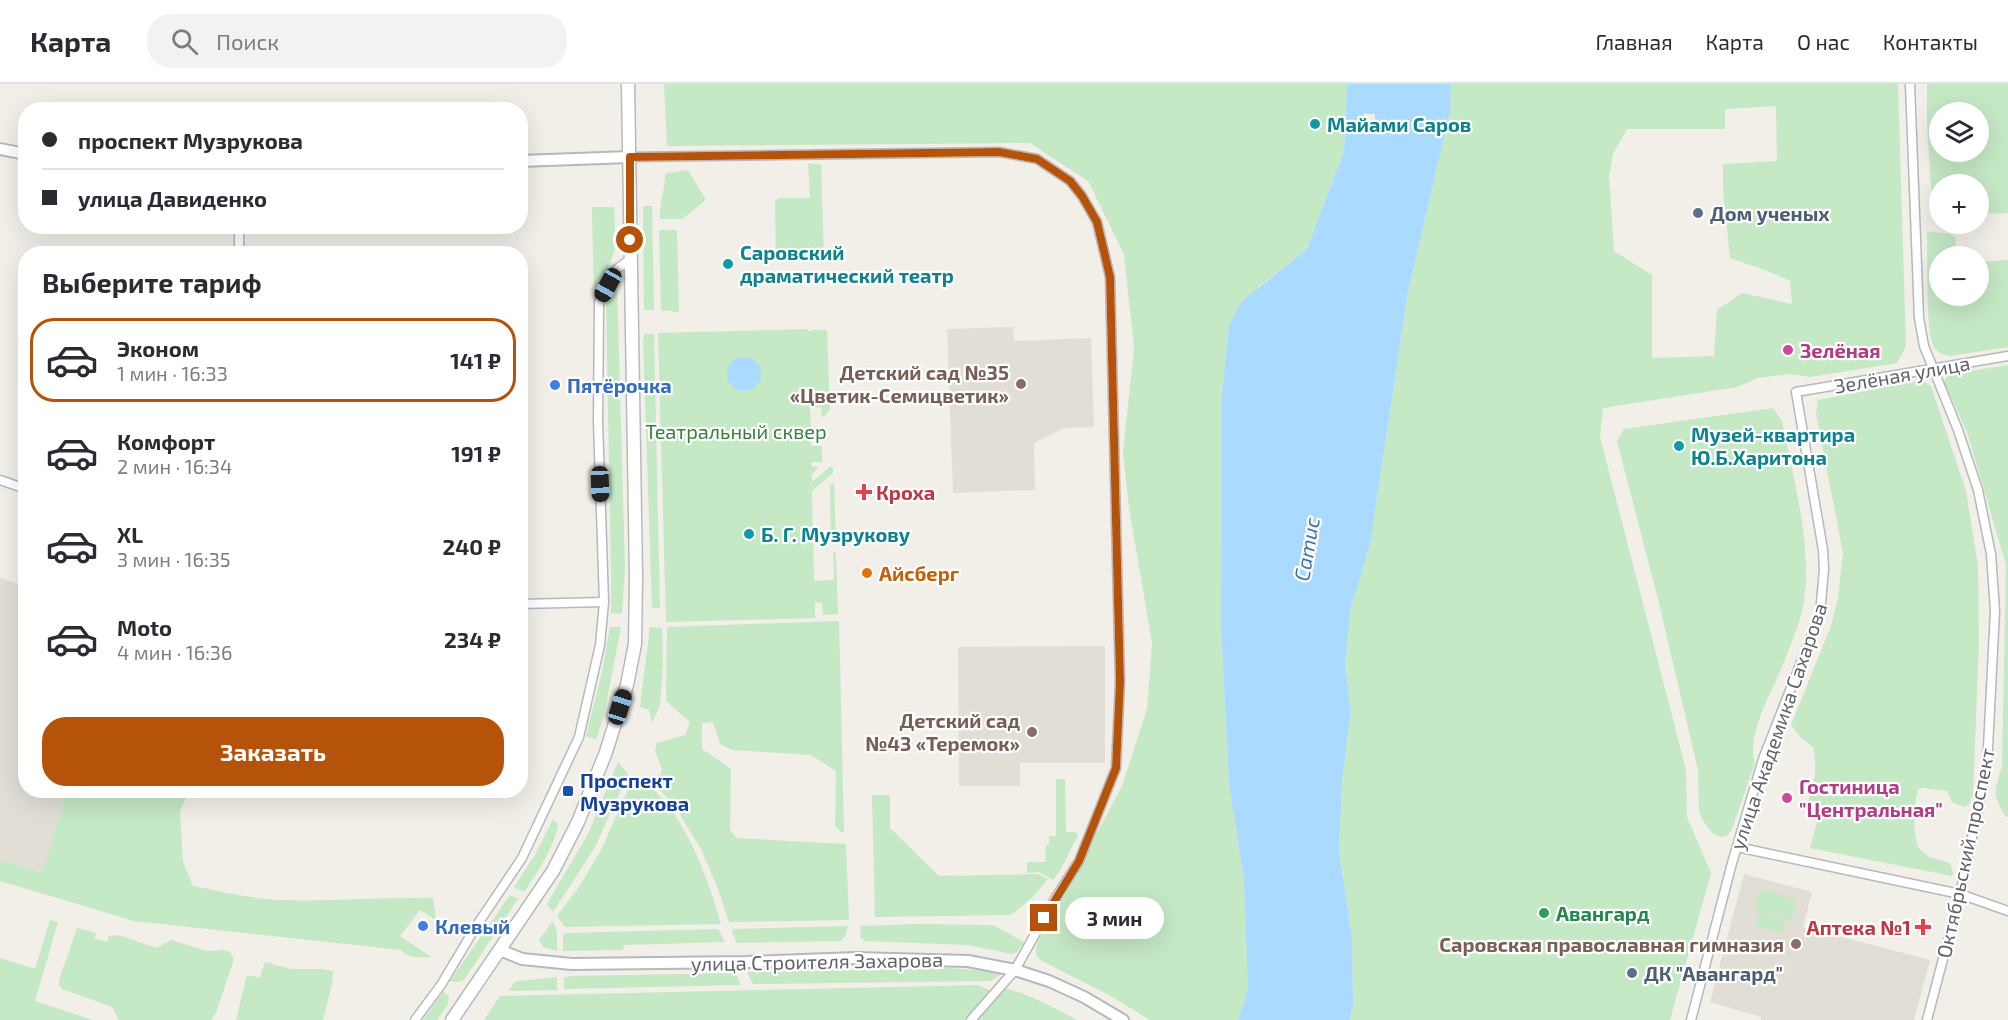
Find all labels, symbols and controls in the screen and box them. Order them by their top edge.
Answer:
search box [147,14,567,68]
text: Карта [30,24,111,58]
icon: search [168,25,201,58]
text: Поиск [216,28,279,54]
text: Главная [1596,29,1673,54]
text: Карта [1706,29,1764,54]
text: О нас [1797,29,1850,54]
text: Контакты [1883,29,1978,54]
map controls [1929,102,1989,306]
button: layers [1929,102,1989,162]
place label: Майами Саров [1327,112,1471,136]
marker: Майами Саров [1308,117,1322,131]
text: проспект Музрукова [78,127,303,153]
button: + [1929,174,1989,234]
text: улица Давиденко [78,185,267,211]
place label: Дом ученых [1710,201,1830,225]
marker: Дом ученых [1691,206,1705,220]
route start [616,226,643,253]
place label: Саровский драматический театр [740,240,954,287]
button: − [1929,246,1989,306]
marker: Саровский драматический театр [721,257,735,271]
car [591,265,625,305]
text: Выберите тариф [42,266,262,298]
icon: car [45,333,99,387]
text: Эконом [117,335,199,361]
place label: Зелёная [1800,338,1881,362]
marker: Зелёная [1781,343,1795,357]
text: 141 ₽ [450,347,501,373]
street label: Зелёная улица [1832,350,1972,399]
place label: Детский сад №35 «Цветик-Семицветик» [790,360,1009,407]
text: 1 мин · 16:33 [117,361,228,385]
place label: Пятёрочка [567,373,672,397]
marker: Детский сад №35 «Цветик-Семицветик» [1014,377,1028,391]
marker: Пятёрочка [548,378,562,392]
park label: Театральный сквер [645,419,827,443]
place label: Музей-квартира Ю.Б.Харитона [1691,422,1855,469]
icon: car [45,426,99,480]
text: Комфорт [117,428,215,454]
marker: Музей-квартира Ю.Б.Харитона [1672,439,1686,453]
text: 191 ₽ [451,440,501,466]
text: 2 мин · 16:34 [117,454,232,478]
car [590,466,610,502]
place label: Кроха [876,480,935,504]
marker: Кроха [857,485,871,499]
water label: Сатис [1288,515,1324,583]
icon: car [45,519,99,573]
text: XL [117,521,143,547]
place label: Б. Г. Музрукову [761,522,911,546]
marker: Б. Г. Музрукову [742,527,756,541]
text: 240 ₽ [443,533,501,559]
text: 3 мин · 16:35 [117,547,231,571]
place label: Айсберг [879,561,960,585]
marker: Айсберг [860,566,874,580]
street label: улица Академика Сахарова [1724,600,1832,853]
icon: car [45,612,99,666]
text: Moto [117,614,172,640]
text: 234 ₽ [444,626,501,652]
text: 4 мин · 16:36 [117,640,232,664]
car [606,687,634,727]
place label: Детский сад №43 «Теремок» [865,708,1020,755]
button: Заказать [42,717,504,786]
marker: Детский сад №43 «Теремок» [1025,725,1039,739]
street label: Октябрьский проспект [1931,746,1999,960]
place label: Проспект Музрукова [580,768,689,815]
place label: Гостиница "Центральная" [1799,774,1943,821]
marker: Проспект Музрукова [561,784,575,798]
marker: Гостиница "Центральная" [1780,791,1794,805]
callout: 3 мин [1065,897,1164,939]
place label: Авангард [1556,901,1650,925]
route end [1030,904,1057,931]
text: 3 мин [1087,906,1142,930]
marker: Авангард [1537,906,1551,920]
place label: Клевый [435,914,510,938]
place label: Аптека №1 [1807,915,1911,939]
marker: Клевый [416,919,430,933]
marker: Аптека №1 [1916,920,1930,934]
place label: Саровская православная гимназия [1439,932,1784,956]
marker: Саровская православная гимназия [1789,937,1803,951]
street label: улица Строителя Захарова [691,947,943,976]
place label: ДК "Авангард" [1644,961,1783,985]
marker: ДК "Авангард" [1625,966,1639,980]

